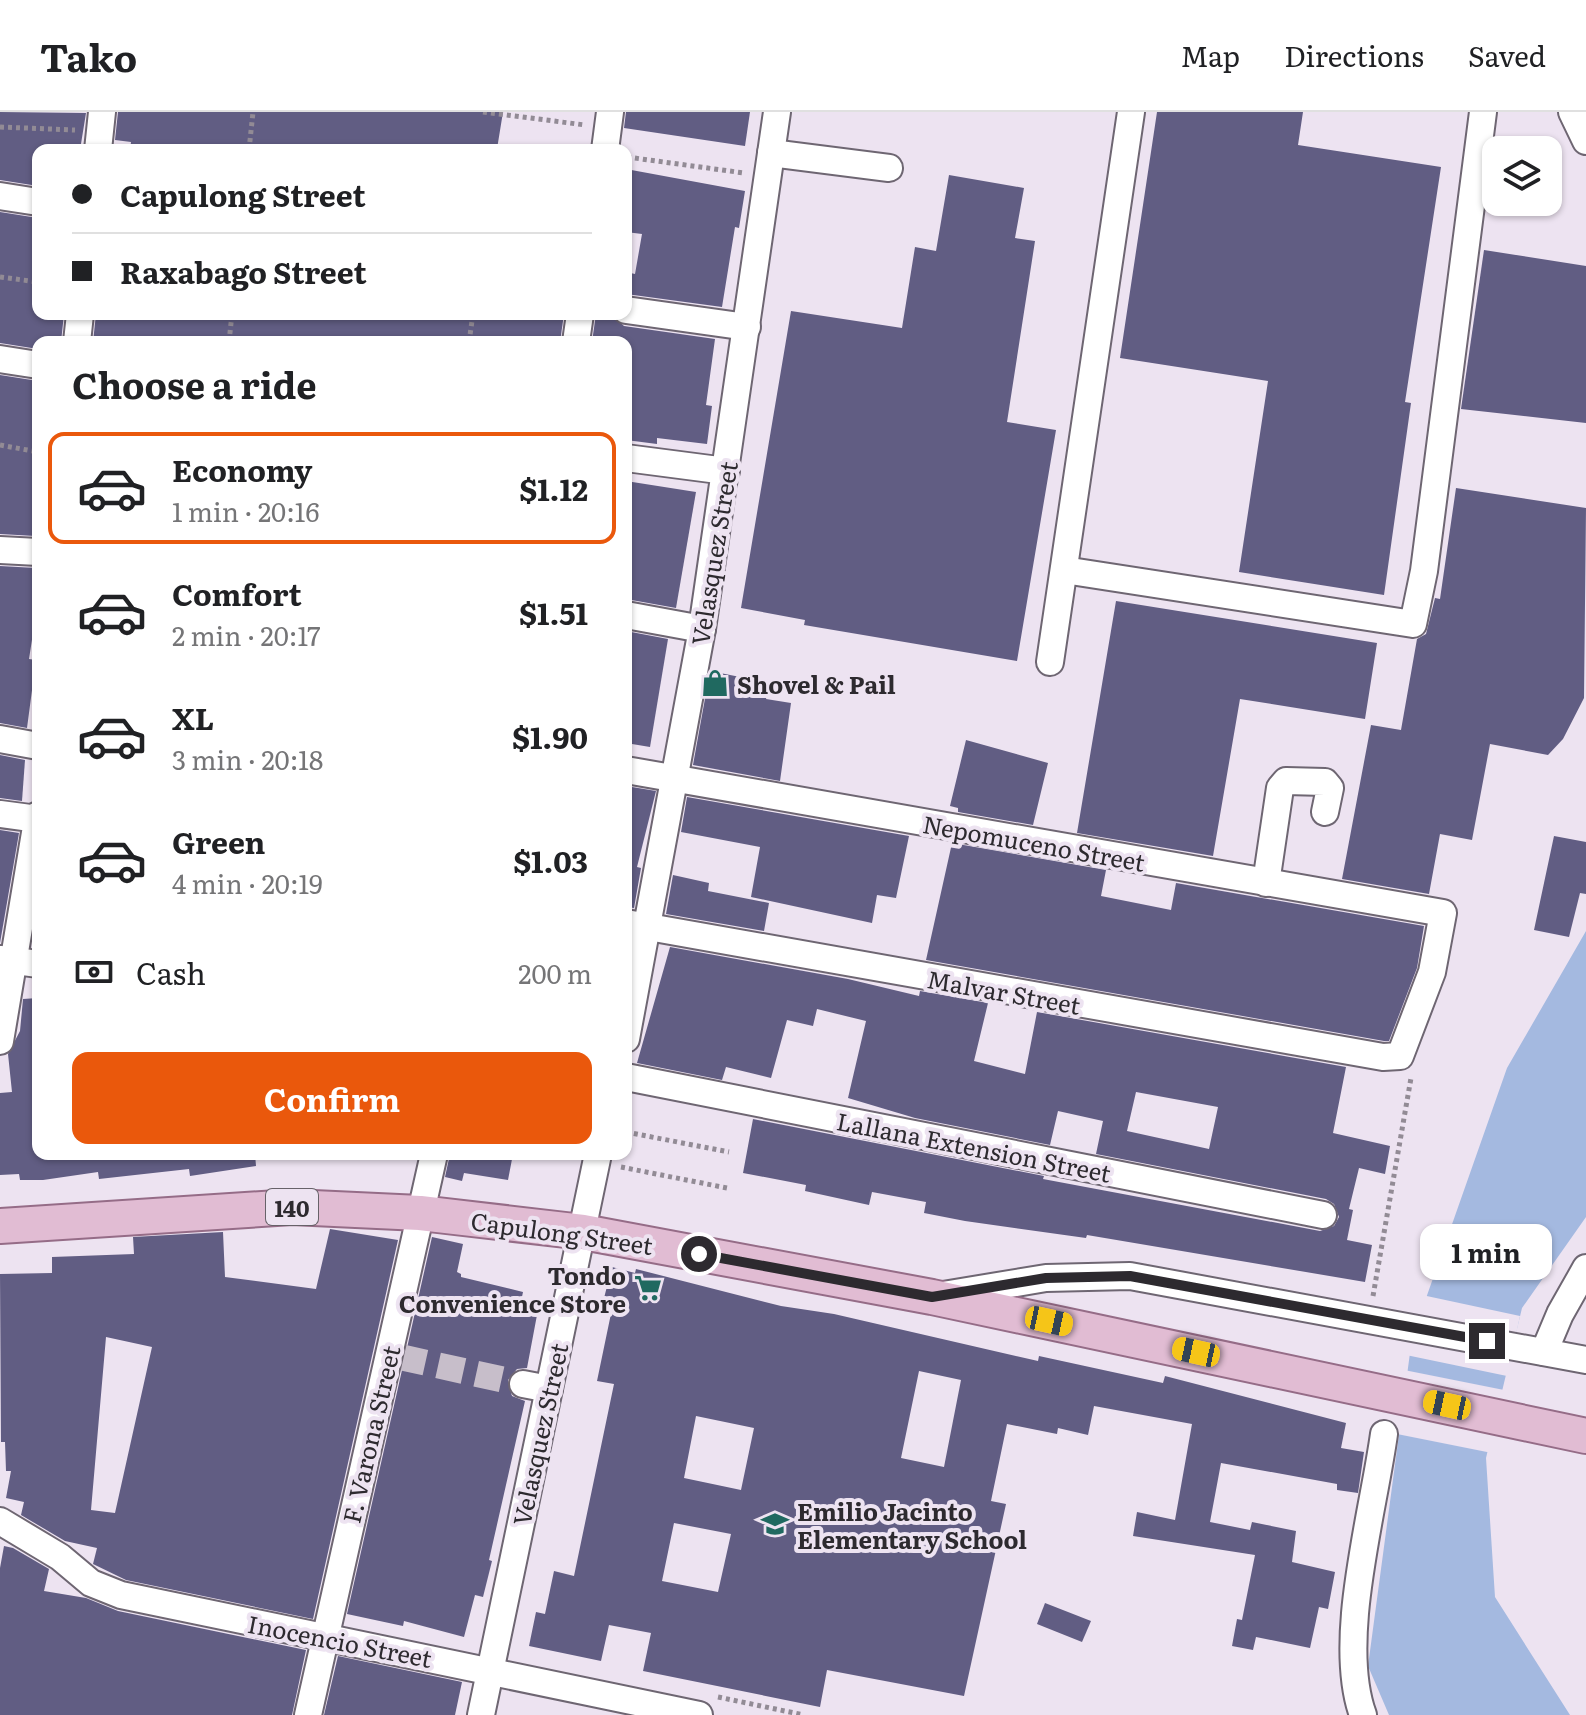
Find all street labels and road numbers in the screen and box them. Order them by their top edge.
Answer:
street label: Velasquez Street [681,458,745,648]
street label: Nepomuceno Street [920,805,1148,879]
street label: Malvar Street [925,960,1084,1022]
street label: Lallana Extension Street [834,1102,1114,1190]
road number: 140 [266,1189,318,1225]
street label: Capulong Street [469,1202,656,1262]
street label: Velasquez Street [503,1339,576,1529]
street label: F. Varona Street [333,1341,408,1526]
street label: Inocencio Street [245,1605,435,1675]

